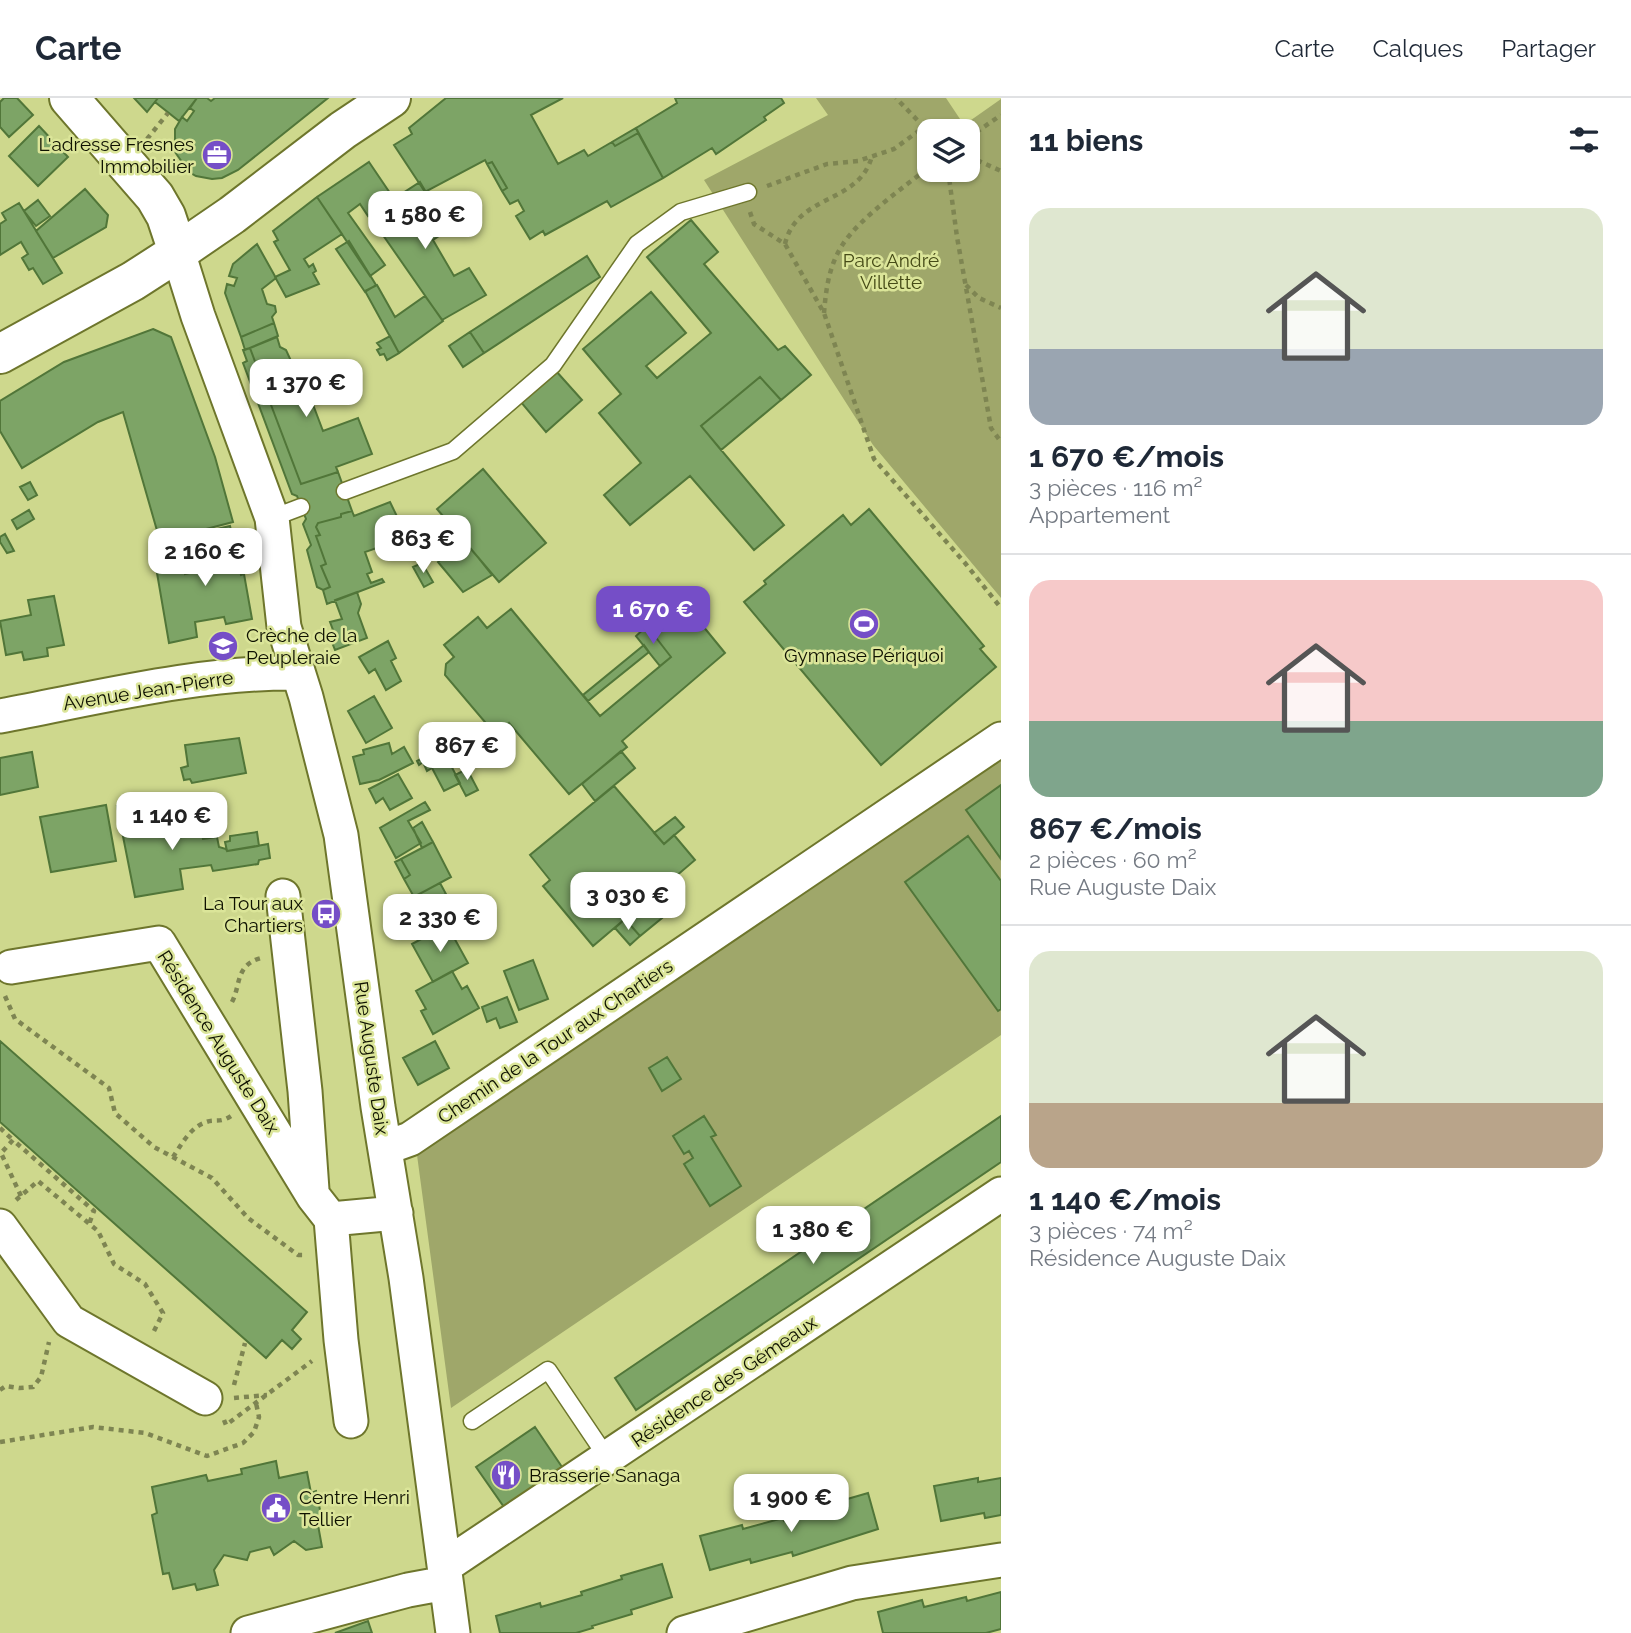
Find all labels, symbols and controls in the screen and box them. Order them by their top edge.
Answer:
text: Carte [35,29,122,68]
text: Carte [1275,34,1334,63]
text: Calques [1372,34,1463,63]
text: Partager [1501,34,1596,63]
map controls [917,119,980,182]
button: layers [917,119,980,182]
icon: filters [1565,121,1603,159]
text: 11 biens [1029,123,1143,158]
place label: L'adresse Fresnes Immobilier [39,133,194,177]
office icon: L'adresse Fresnes Immobilier [200,138,234,172]
pin: 1 580 € [360,192,490,251]
text: 1 580 € [384,200,466,227]
park label: Parc André Villette [843,249,939,293]
icon: home [1253,253,1379,379]
pin: 1 370 € [241,360,371,419]
text: 1 370 € [266,368,346,395]
text: 1 670 €/mois [1029,439,1224,474]
text: 3 pièces · 116 m² [1029,474,1203,501]
text: Appartement [1029,501,1170,528]
pin: 863 € [374,516,472,575]
text: 863 € [391,524,455,551]
pin: 2 160 € [140,528,270,588]
text: 2 160 € [164,537,246,564]
pin: 1 670 € [588,587,718,646]
text: 1 670 € [612,595,694,622]
sports icon: Gymnase Périquoi [847,607,881,641]
place label: Crèche de la Peupleraie [246,624,357,668]
icon: home [1253,625,1379,751]
school or university icon: Crèche de la Peupleraie [206,629,240,663]
place label: Gymnase Périquoi [784,644,944,666]
street label: Avenue Jean-Pierre [61,666,235,714]
pin: 867 € [418,722,516,782]
text: 867 € [435,731,499,758]
pin: 1 140 € [107,792,237,852]
text: 1 140 € [132,801,212,828]
text: 867 €/mois [1029,811,1202,846]
text: 2 pièces · 60 m² [1029,846,1197,873]
pin: 3 030 € [563,872,693,932]
text: Rue Auguste Daix [1029,873,1216,900]
text: 3 030 € [586,881,670,908]
place label: La Tour aux Chartiers [203,892,303,936]
pin: 2 330 € [375,894,505,954]
bus stop icon: La Tour aux Chartiers [309,897,343,931]
text: 2 330 € [399,903,481,930]
street label: Résidence Auguste Daix [153,946,285,1138]
street label: Chemin de la Tour aux Chartiers [434,954,676,1128]
street label: Rue Auguste Daix [350,980,394,1137]
icon: home [1253,996,1379,1122]
text: 1 140 €/mois [1029,1182,1221,1217]
pin: 1 380 € [748,1206,878,1266]
text: 1 380 € [772,1215,854,1242]
text: 3 pièces · 74 m² [1029,1217,1193,1244]
text: Résidence Auguste Daix [1029,1244,1286,1271]
street label: Résidence des Gémeaux [627,1311,821,1451]
restaurant icon: Brasserie Sanaga [489,1458,523,1492]
place label: Brasserie Sanaga [529,1464,680,1486]
pin: 1 900 € [726,1474,856,1534]
text: 1 900 € [750,1483,832,1510]
place label: Centre Henri Tellier [299,1486,410,1530]
public building icon: Centre Henri Tellier [259,1491,293,1525]

